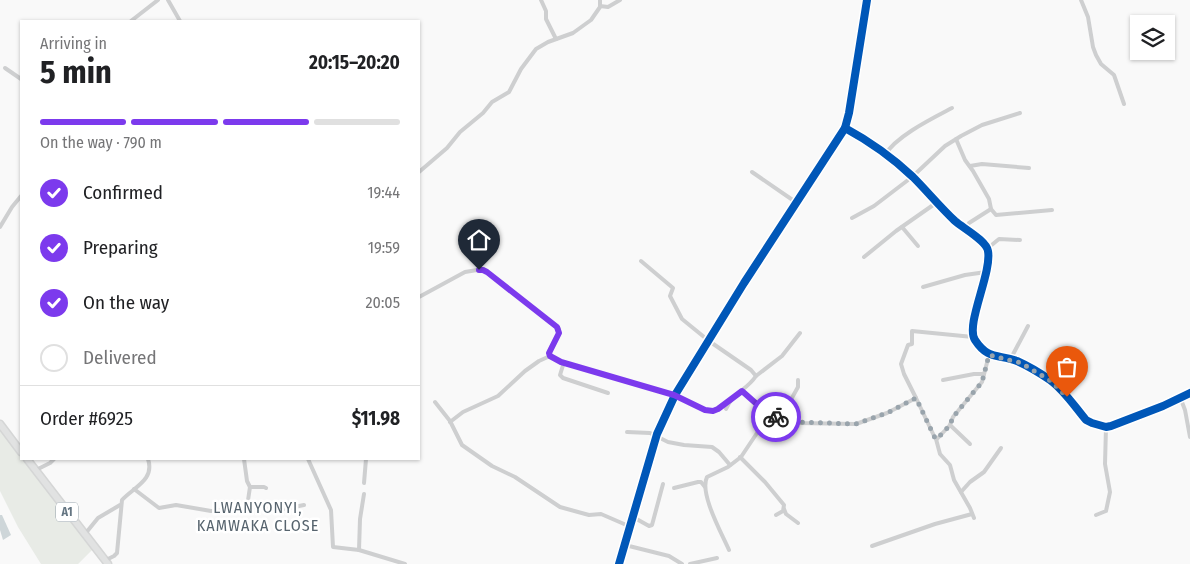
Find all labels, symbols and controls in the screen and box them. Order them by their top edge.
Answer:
map controls [1130,15,1175,60]
button: layers [1130,15,1175,60]
text: Arriving in [40,34,107,53]
text: 20:15–20:20 [309,51,400,74]
text: 5 min [40,53,112,91]
text: On the way · 790 m [40,133,162,152]
icon: check [40,179,68,207]
text: Confirmed [83,181,163,204]
text: 19:44 [367,183,400,202]
pin [458,219,500,270]
icon: home [465,226,493,254]
icon: check [40,234,68,262]
text: Preparing [83,236,158,259]
text: 19:59 [368,238,400,257]
icon: check [40,289,68,317]
text: On the way [83,291,169,314]
text: 20:05 [366,293,400,312]
text: Delivered [83,346,157,369]
pin [1046,346,1088,397]
icon: bag [1053,353,1081,381]
courier [751,392,801,442]
icon: bike [762,403,790,431]
text: Order #6925 [40,407,133,430]
text: $11.98 [352,407,400,430]
district label: LWANYONYI, KAMWAKA CLOSE [197,498,319,535]
road number: A1 [56,502,78,522]

